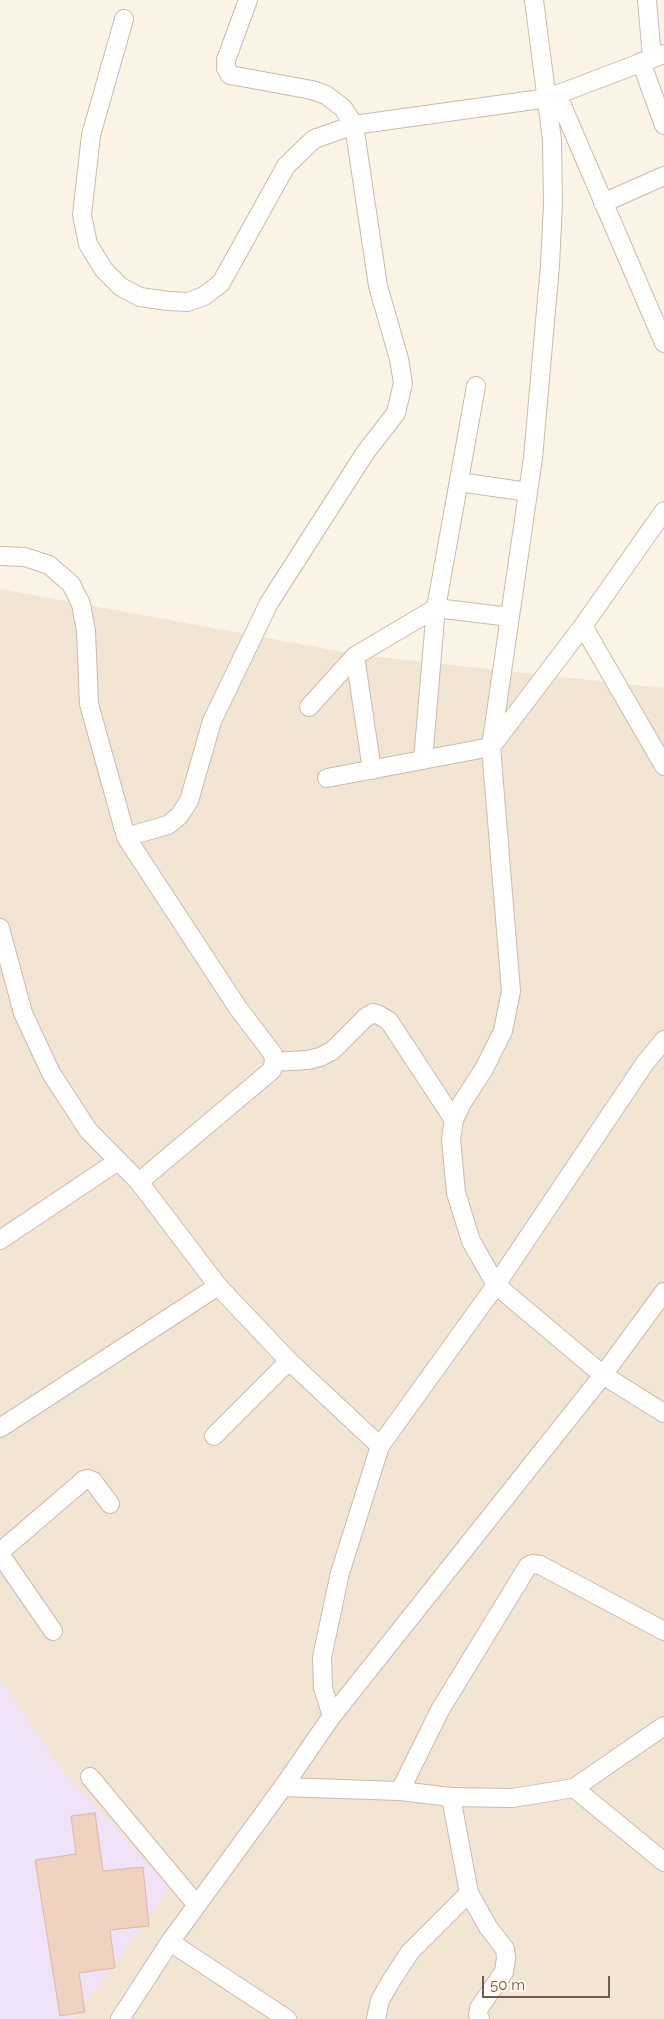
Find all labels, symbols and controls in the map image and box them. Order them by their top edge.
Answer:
scale bar [484,1966,612,1998]
text: 50 m [490,1976,525,1994]

